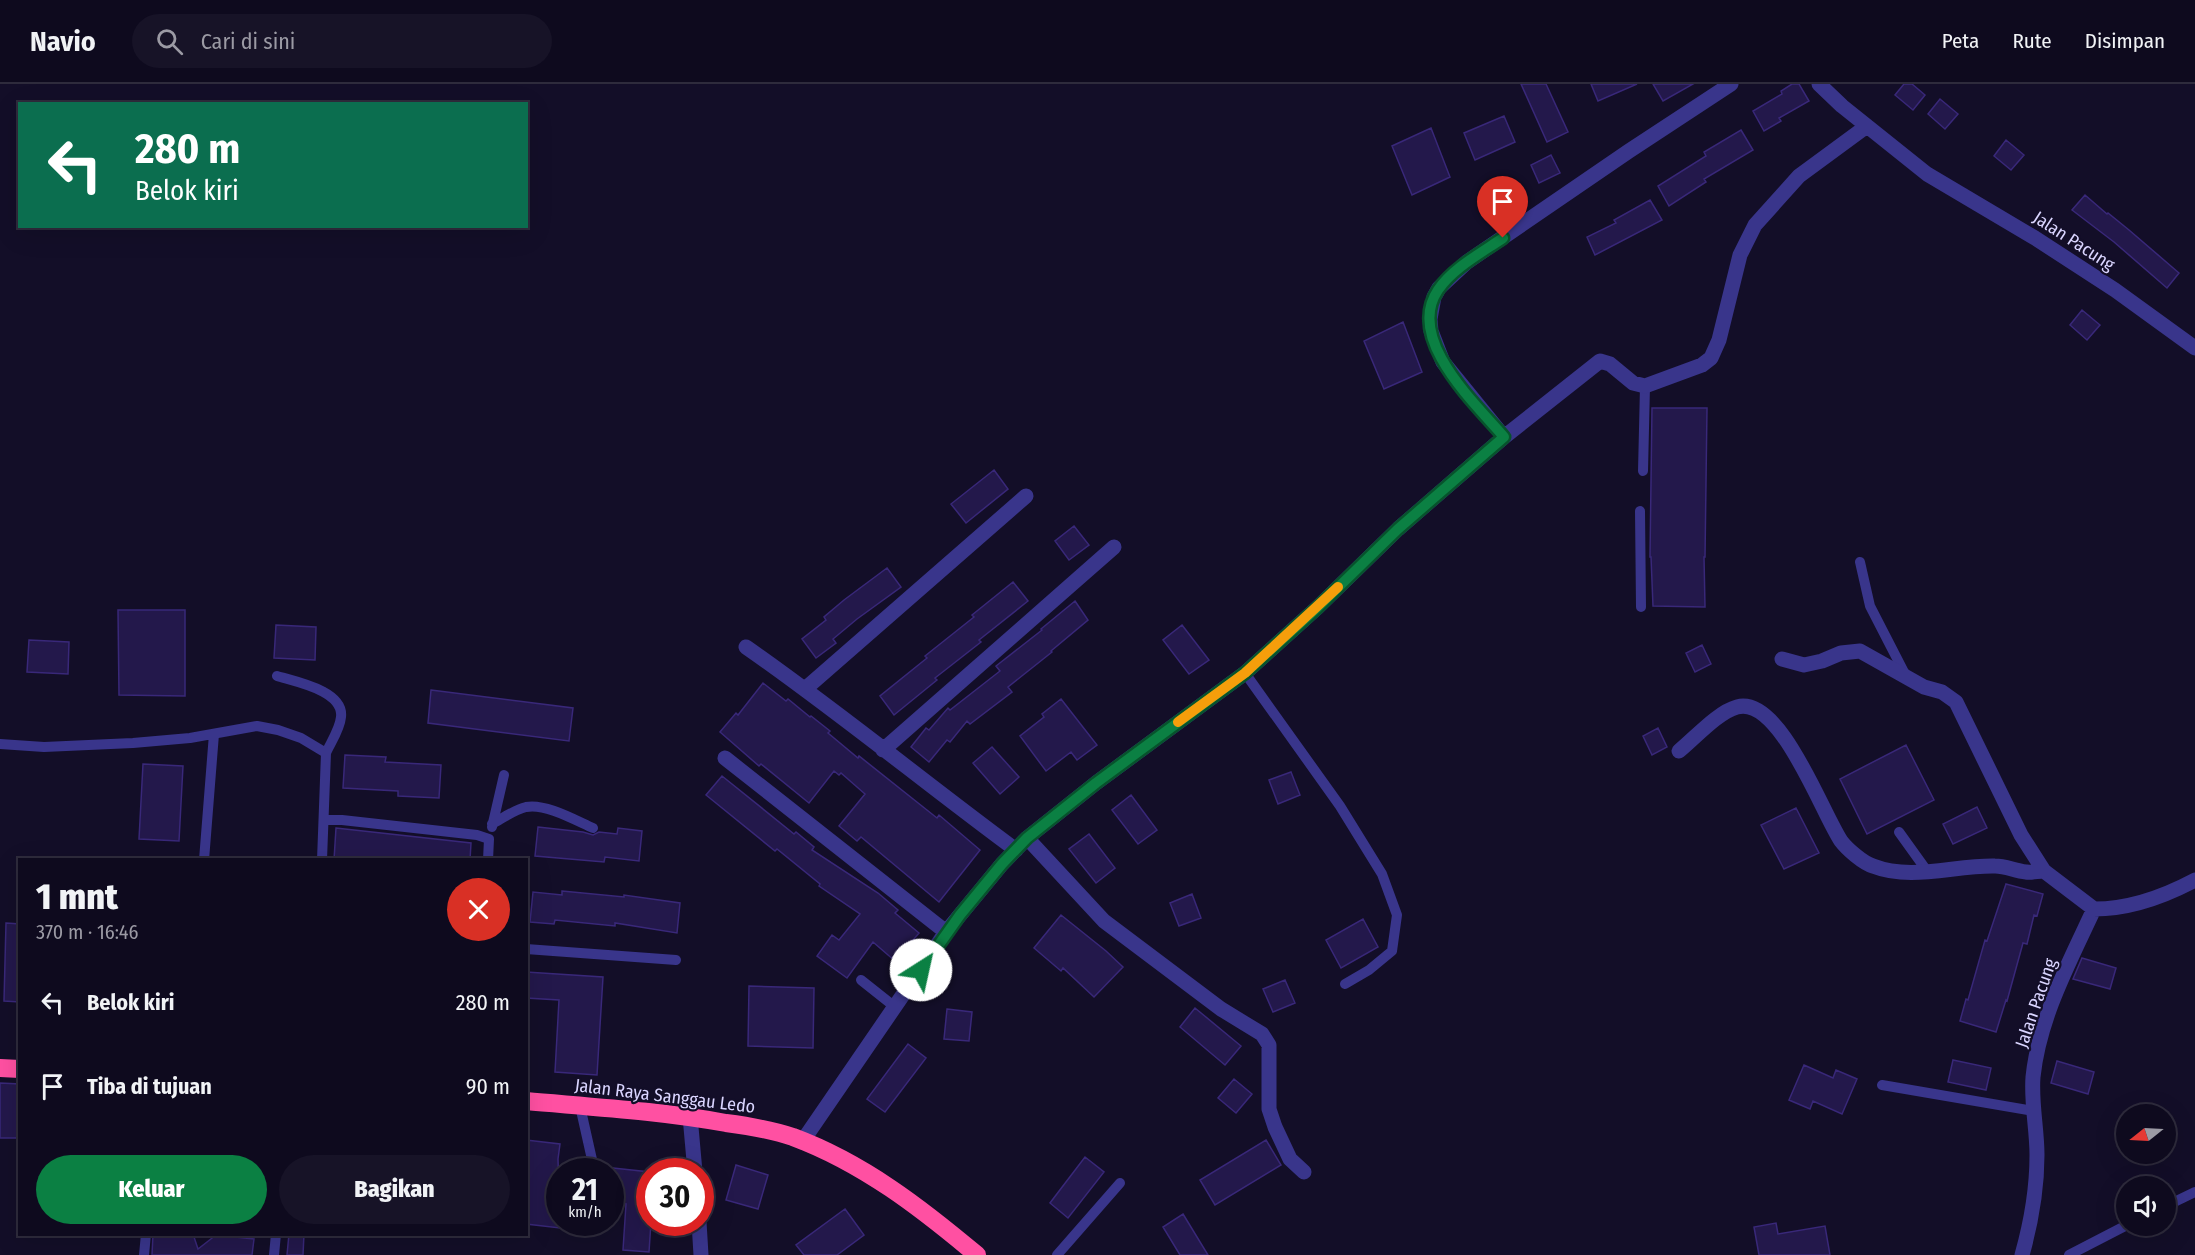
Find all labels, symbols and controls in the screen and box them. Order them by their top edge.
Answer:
search box [132,14,552,68]
text: Navio [30,25,96,58]
icon: search [153,25,186,58]
text: Cari di sini [201,28,295,55]
text: Peta [1942,28,1979,54]
text: Rute [2012,28,2052,54]
text: Disimpan [2085,28,2165,54]
text: 280 m [135,124,240,174]
icon: left [36,126,114,204]
text: Belok kiri [135,175,239,207]
pin [1477,176,1528,238]
icon: arrive [1486,185,1519,218]
street label: Jalan Pacung [2029,206,2119,276]
text: 1 mnt [36,875,118,919]
button: close [447,878,510,941]
text: 370 m · 16:46 [36,920,138,944]
position arrow [889,938,953,1002]
street label: Jalan Pacung [2010,955,2062,1051]
icon: left [36,986,69,1019]
text: Belok kiri [87,989,175,1016]
text: 280 m [456,989,510,1016]
icon: arrive [36,1070,69,1103]
text: Tiba di tujuan [87,1073,212,1100]
text: 90 m [466,1073,510,1100]
street label: Jalan Raya Sanggau Ledo [574,1074,756,1118]
north arrow [2116,1104,2176,1164]
map controls [2116,1104,2176,1236]
button: Keluar [36,1155,267,1224]
button: Bagikan [279,1155,510,1224]
speed limit sign: 30 [636,1158,714,1236]
text: 21 [572,1172,598,1208]
button: sound [2116,1176,2176,1236]
text: km/h [568,1203,602,1221]

